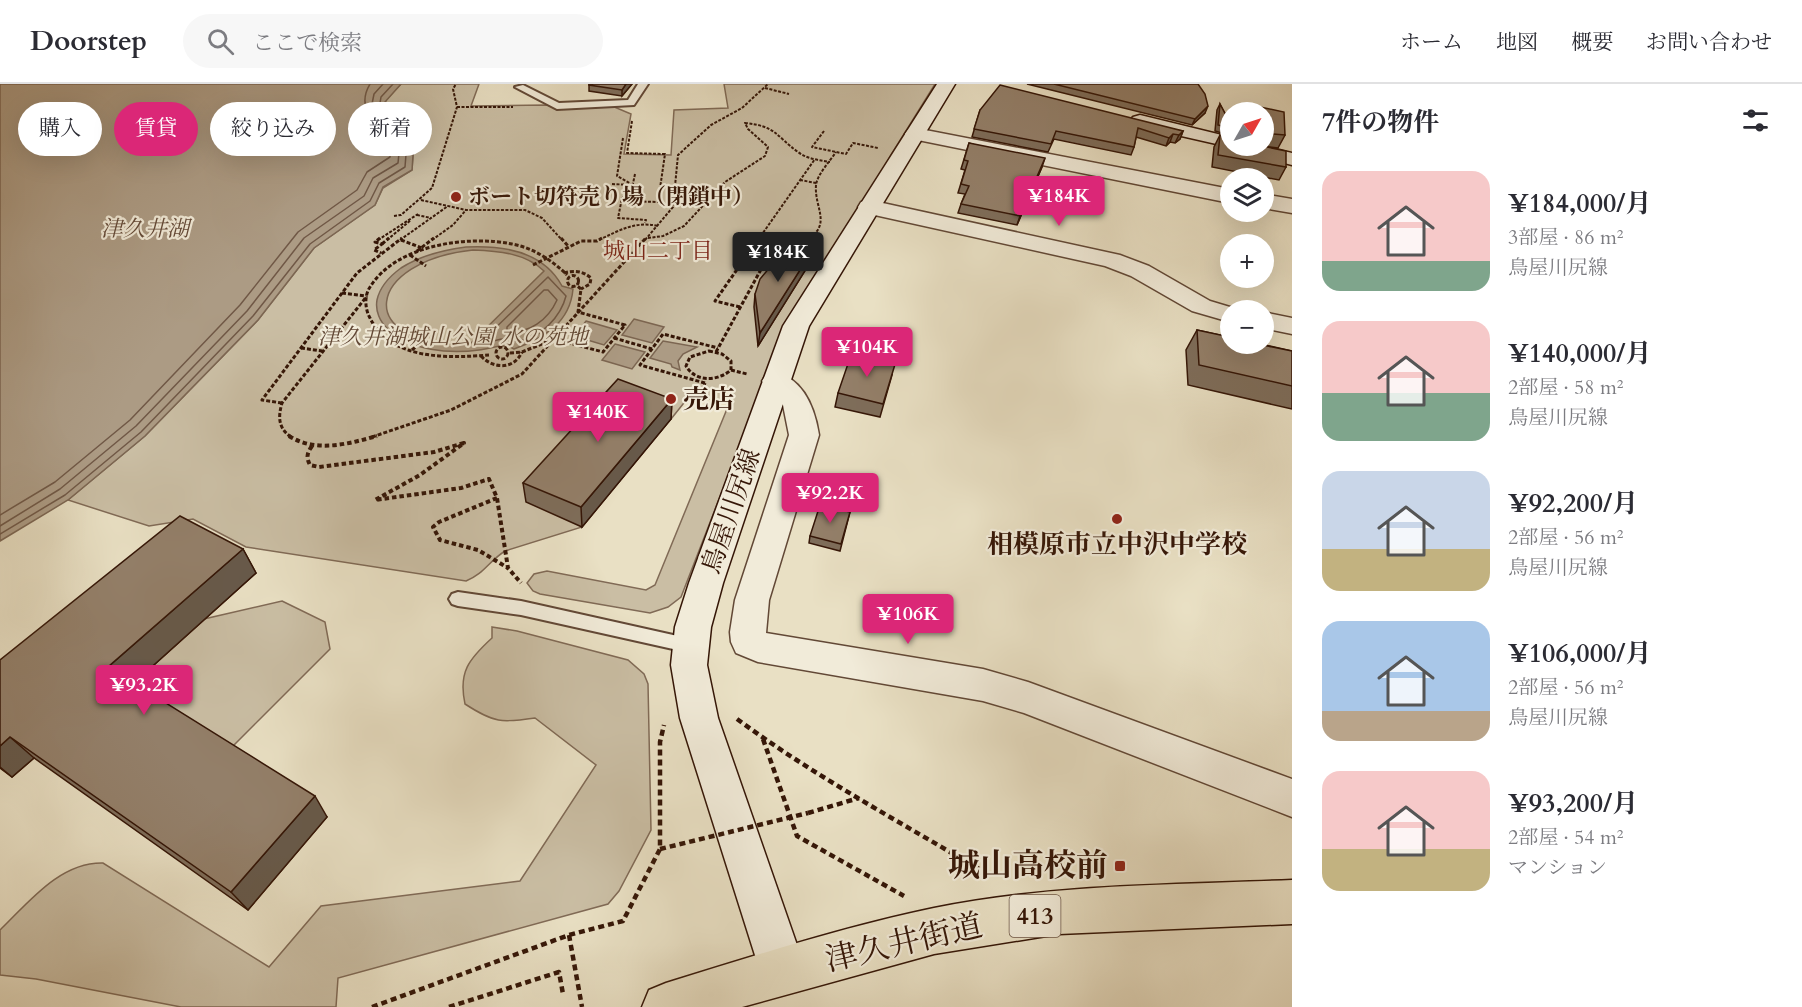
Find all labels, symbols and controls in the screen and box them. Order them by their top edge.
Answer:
search box [183,14,603,68]
text: Doorstep [30,22,147,60]
icon: search [204,25,237,58]
text: ここで検索 [252,28,362,58]
text: ホーム [1400,28,1463,57]
text: 地図 [1496,28,1538,57]
text: 概要 [1571,28,1613,57]
text: お問い合わせ [1646,28,1772,57]
chip: 購入 [18,102,102,156]
chip: 賃貸 [114,102,198,156]
chip: 絞り込み [210,102,336,156]
chip: 新着 [348,102,432,156]
north arrow [1220,102,1274,156]
map controls [1220,102,1274,354]
icon: filters [1739,104,1772,137]
text: 7件の物件 [1322,105,1439,140]
button: layers [1220,168,1274,222]
pin: ¥184K [1017,176,1101,227]
place label: ボート切符売り場（閉鎖中） [468,182,754,212]
text: ¥184K [1028,182,1090,209]
text: ¥184,000/月 [1508,186,1651,221]
marker: ボート切符売り場（閉鎖中） [449,190,463,204]
icon: home [1370,195,1442,267]
water label: 津久井湖 [101,214,193,244]
text: 3部屋 · 86 m² [1508,224,1624,251]
pin: ¥184K [736,232,820,283]
button: + [1220,234,1274,288]
district label: 城山二丁目 [603,236,713,266]
text: ¥184K [747,238,809,265]
text: 鳥屋川尻線 [1508,254,1608,281]
button: − [1220,300,1274,354]
park label: 津久井湖城山公園 水の苑地 [318,322,590,352]
pin: ¥104K [825,327,909,378]
text: ¥104K [836,333,898,360]
text: ¥140,000/月 [1508,336,1651,371]
icon: home [1370,345,1442,417]
text: 2部屋 · 58 m² [1508,374,1624,401]
place label: 売店 [683,382,735,417]
pin: ¥140K [556,392,640,443]
marker: 売店 [664,392,678,406]
text: ¥140K [567,398,629,425]
text: 鳥屋川尻線 [1508,404,1608,431]
street label: 鳥屋川尻線 [693,444,769,578]
pin: ¥92.2K [781,473,879,524]
text: ¥92.2K [796,479,864,506]
text: ¥92,200/月 [1508,486,1638,521]
icon: home [1370,495,1442,567]
marker: 相模原市立中沢中学校 [1110,512,1124,526]
text: 2部屋 · 56 m² [1508,524,1624,551]
place label: 相模原市立中沢中学校 [987,527,1247,562]
text: 鳥屋川尻線 [1508,554,1608,581]
pin: ¥106K [866,594,950,645]
text: ¥106K [877,600,939,627]
text: ¥106,000/月 [1508,636,1651,671]
icon: home [1370,645,1442,717]
pin: ¥93.2K [95,665,193,716]
text: ¥93.2K [110,671,178,698]
text: 2部屋 · 56 m² [1508,674,1624,701]
text: 鳥屋川尻線 [1508,704,1608,731]
text: ¥93,200/月 [1508,786,1638,821]
icon: home [1370,795,1442,867]
text: 2部屋 · 54 m² [1508,824,1624,851]
place label: 城山高校前 [948,844,1108,888]
text: マンション [1508,854,1607,881]
marker: 城山高校前 [1113,859,1127,873]
road number: 413 [1010,895,1060,937]
street label: 津久井街道 [821,904,987,982]

